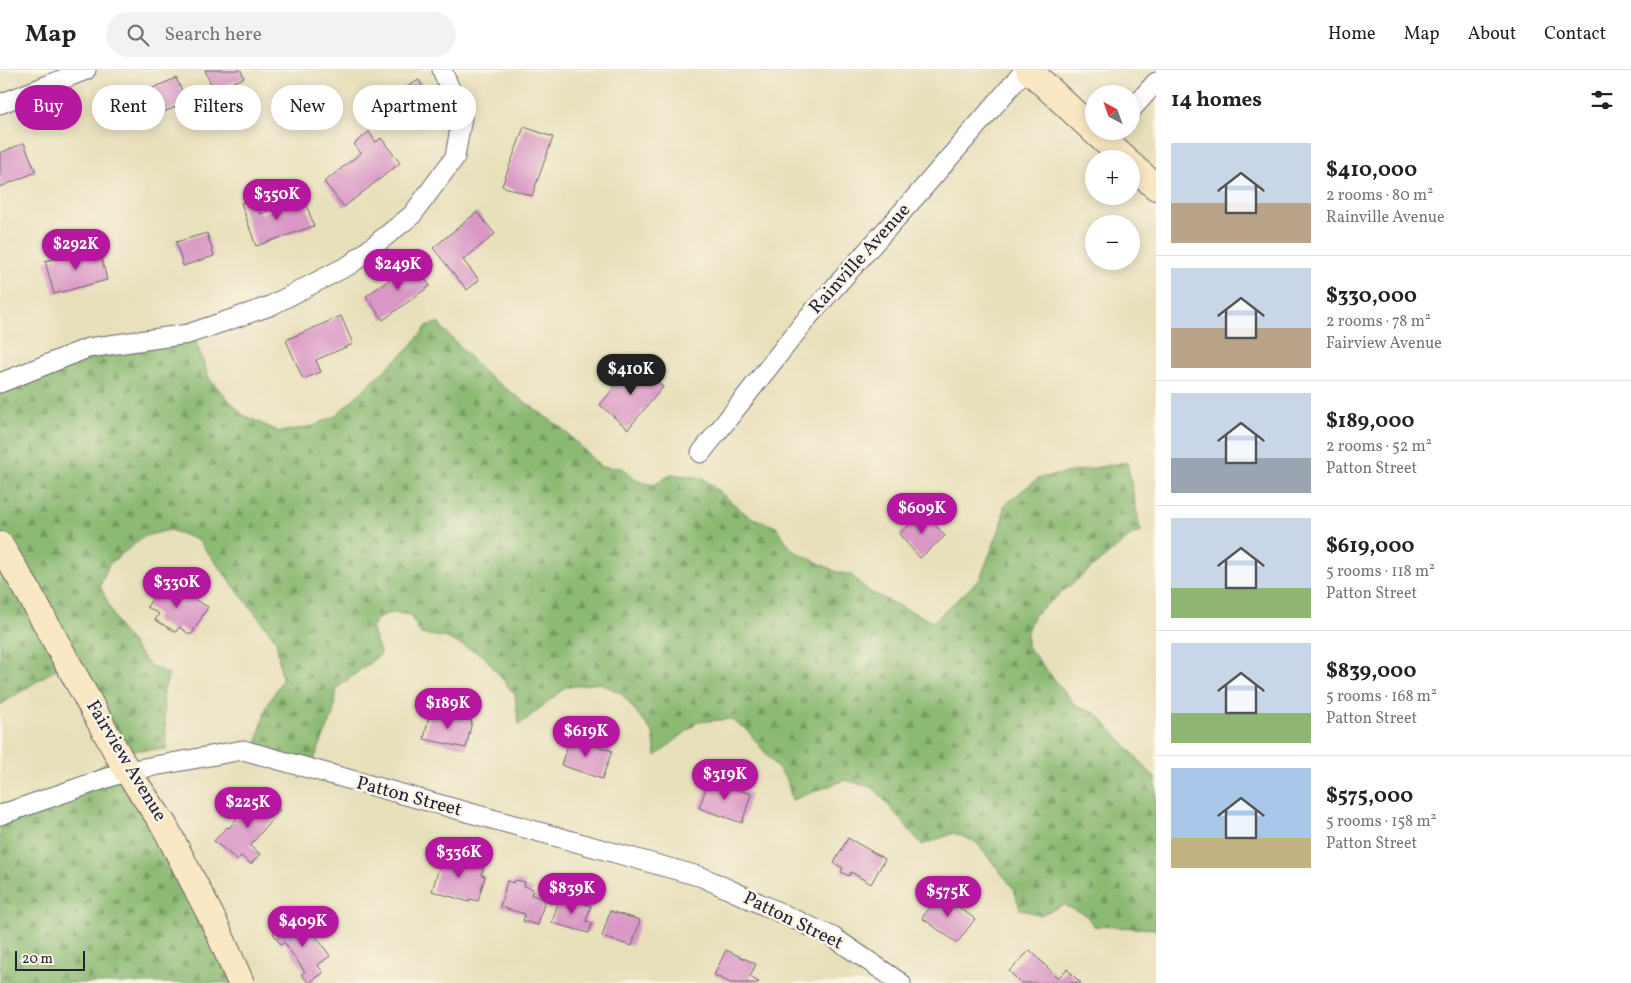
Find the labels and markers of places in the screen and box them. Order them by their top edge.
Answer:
pin: $350K [242,178,312,221]
pin: $292K [41,228,111,271]
pin: $249K [363,248,433,291]
pin: $410K [596,354,666,396]
pin: $609K [887,492,957,535]
pin: $330K [142,566,212,609]
pin: $189K [413,688,483,730]
pin: $619K [551,716,621,758]
pin: $319K [690,758,760,801]
pin: $225K [213,786,283,829]
pin: $336K [424,836,494,879]
pin: $839K [537,872,607,915]
pin: $575K [913,876,983,918]
pin: $409K [268,906,338,948]

